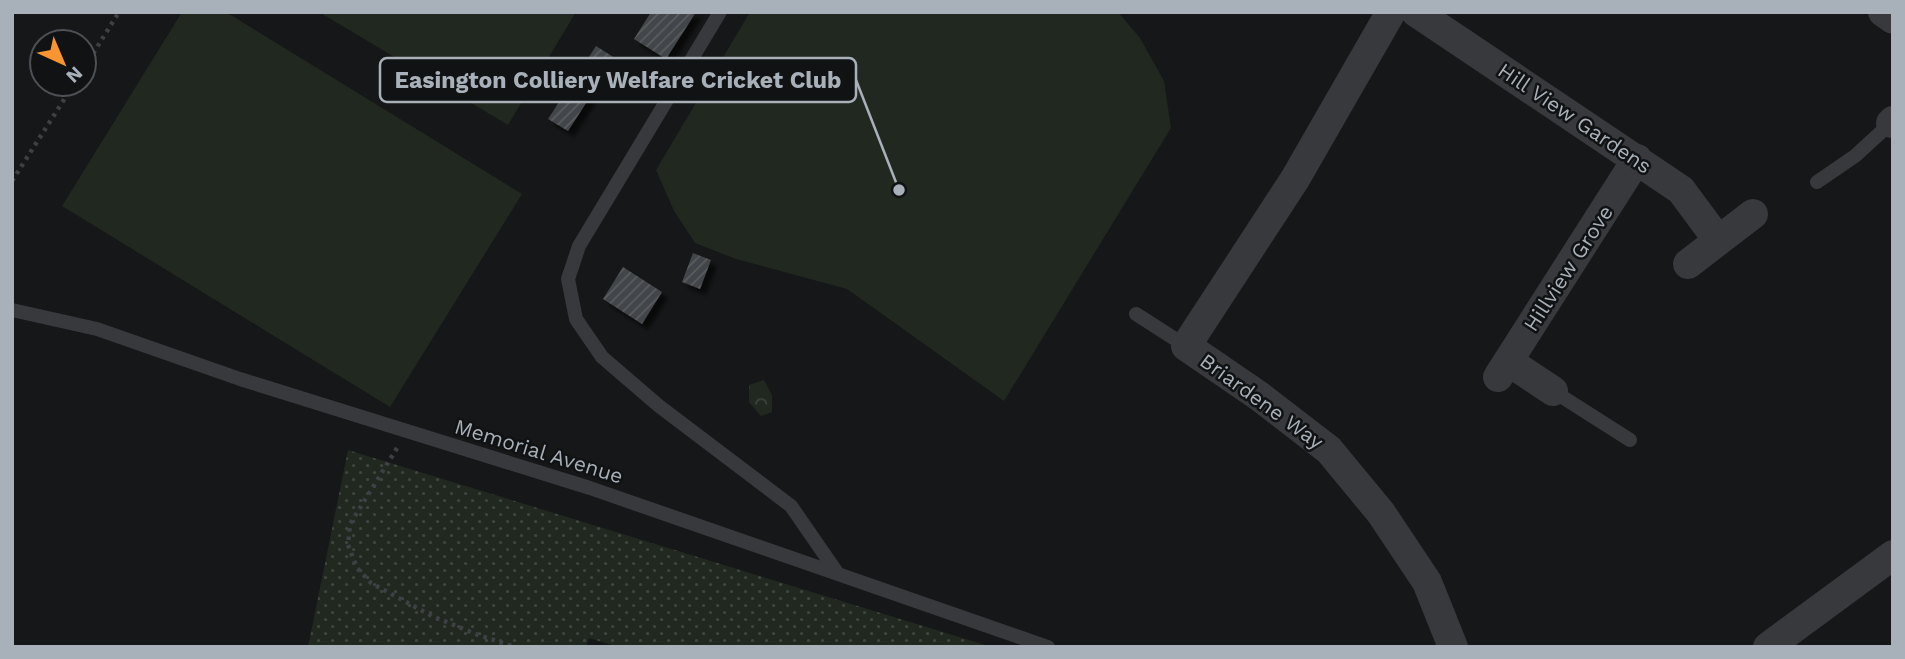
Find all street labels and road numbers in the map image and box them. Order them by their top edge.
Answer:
street label: Hill View Gardens [1494,57,1656,179]
street label: Hillview Grove [1518,200,1618,336]
street label: Briardene Way [1195,348,1329,454]
street label: Memorial Avenue [452,413,626,489]

